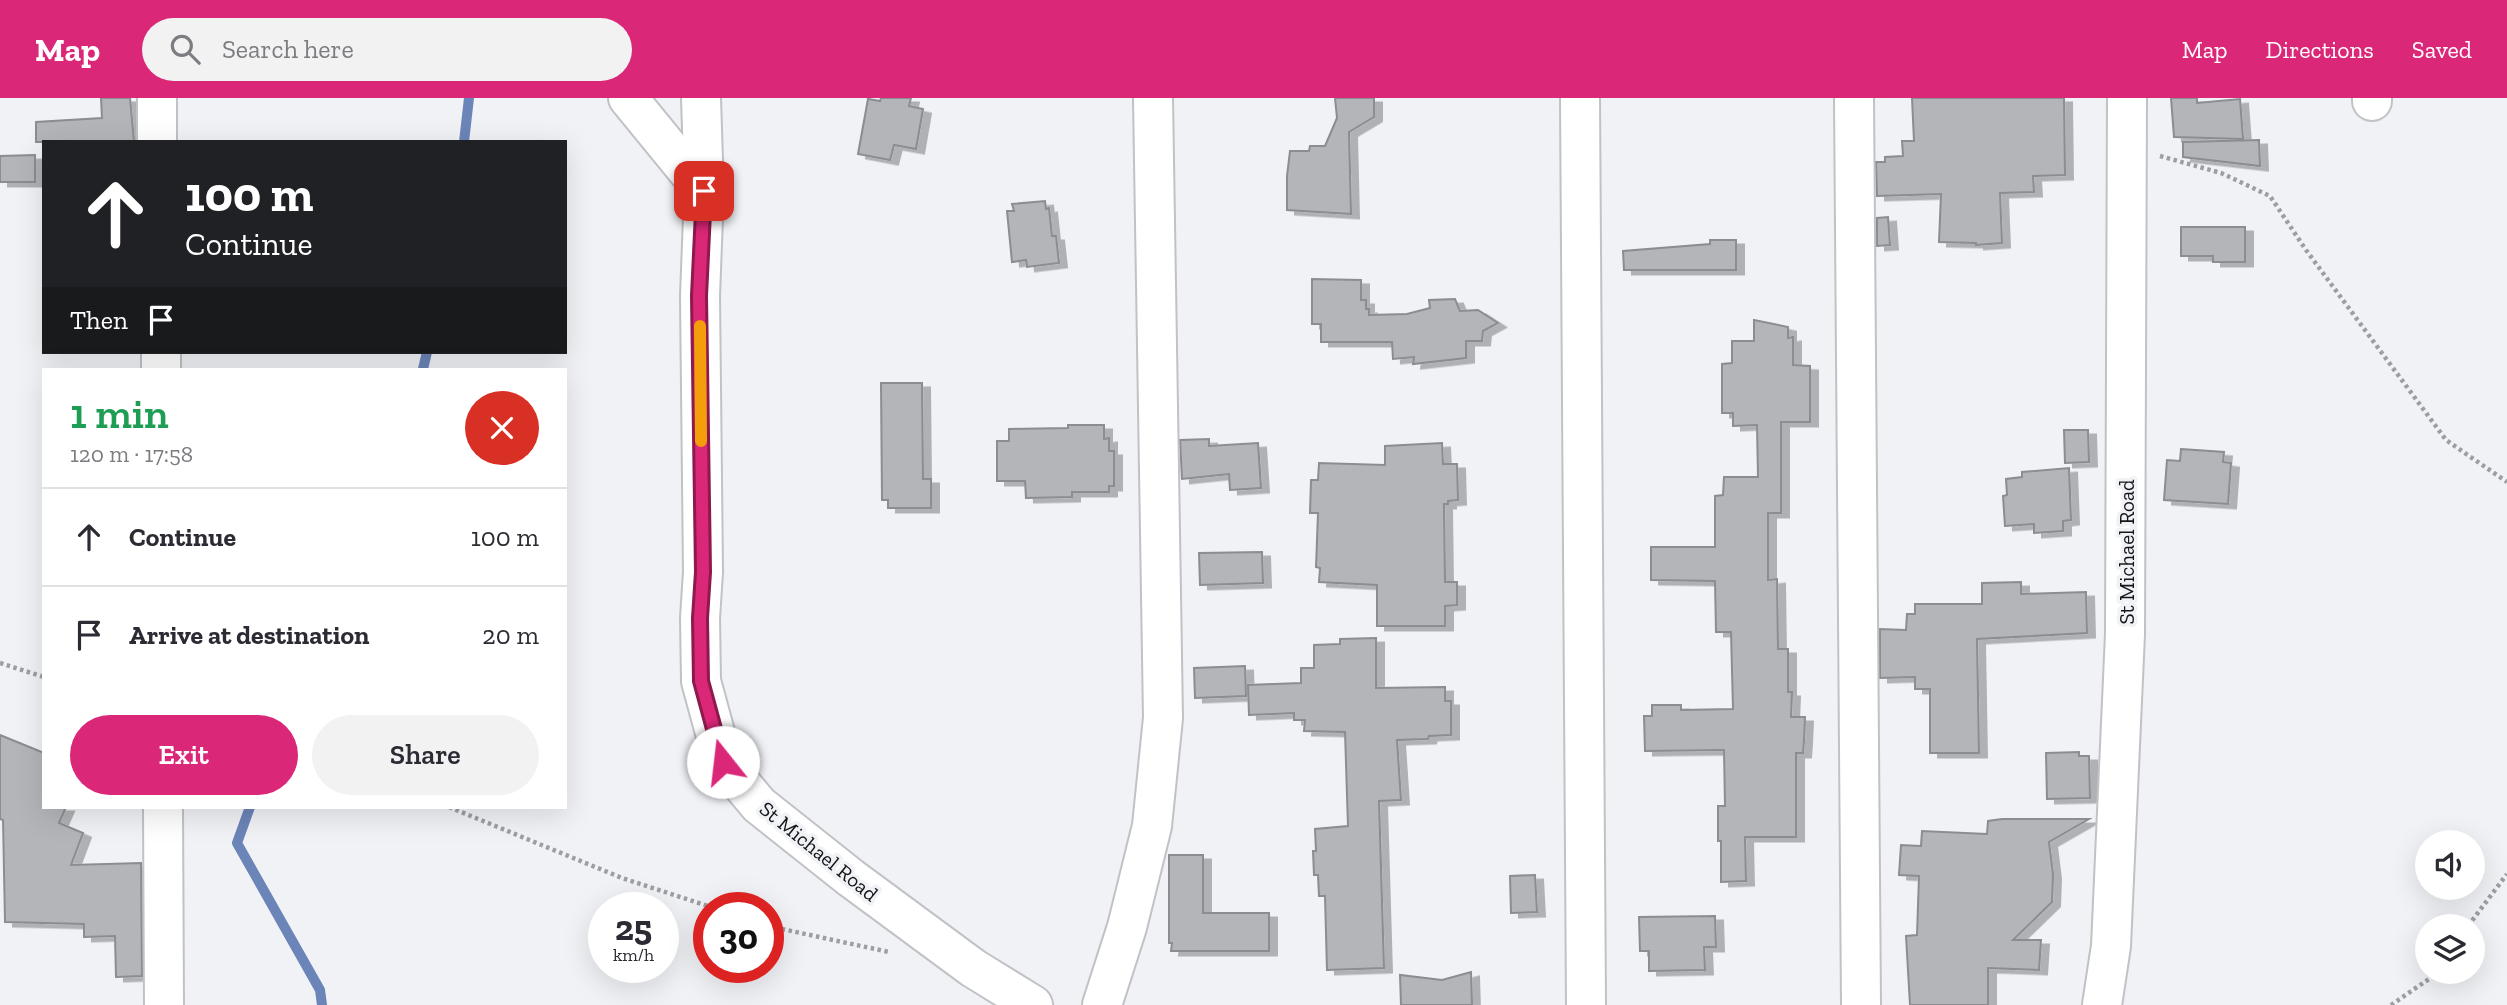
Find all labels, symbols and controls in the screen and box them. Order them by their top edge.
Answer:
search box [142,18,632,81]
text: Map [35,30,100,69]
icon: search [166,30,204,68]
text: Search here [222,33,354,65]
text: Map [2182,35,2228,64]
text: Directions [2266,35,2374,64]
text: Saved [2412,35,2472,64]
pin [674,161,734,221]
text: 100 m [185,165,313,224]
icon: ahead [70,168,161,259]
icon: arrive [685,172,723,210]
text: Continue [185,225,313,263]
icon: arrive [142,301,180,339]
text: Then [70,304,128,336]
text: 1 min [70,388,169,439]
button: close [465,391,539,465]
text: 120 m · 17:58 [70,440,193,468]
street label: St Michael Road [2114,479,2139,625]
icon: ahead [70,518,108,556]
text: Continue [129,521,236,553]
text: 100 m [471,521,539,553]
icon: arrive [70,616,108,654]
text: Arrive at destination [129,619,369,651]
text: 20 m [482,619,539,651]
button: Exit [70,715,298,795]
button: Share [312,715,539,795]
position arrow [686,725,760,799]
street label: St Michael Road [755,796,884,907]
map controls [2415,830,2485,984]
button: sound [2415,830,2485,900]
speed limit sign: 30 [693,892,784,983]
text: 25 [615,907,652,949]
button: layers [2415,914,2485,984]
text: km/h [613,944,654,966]

